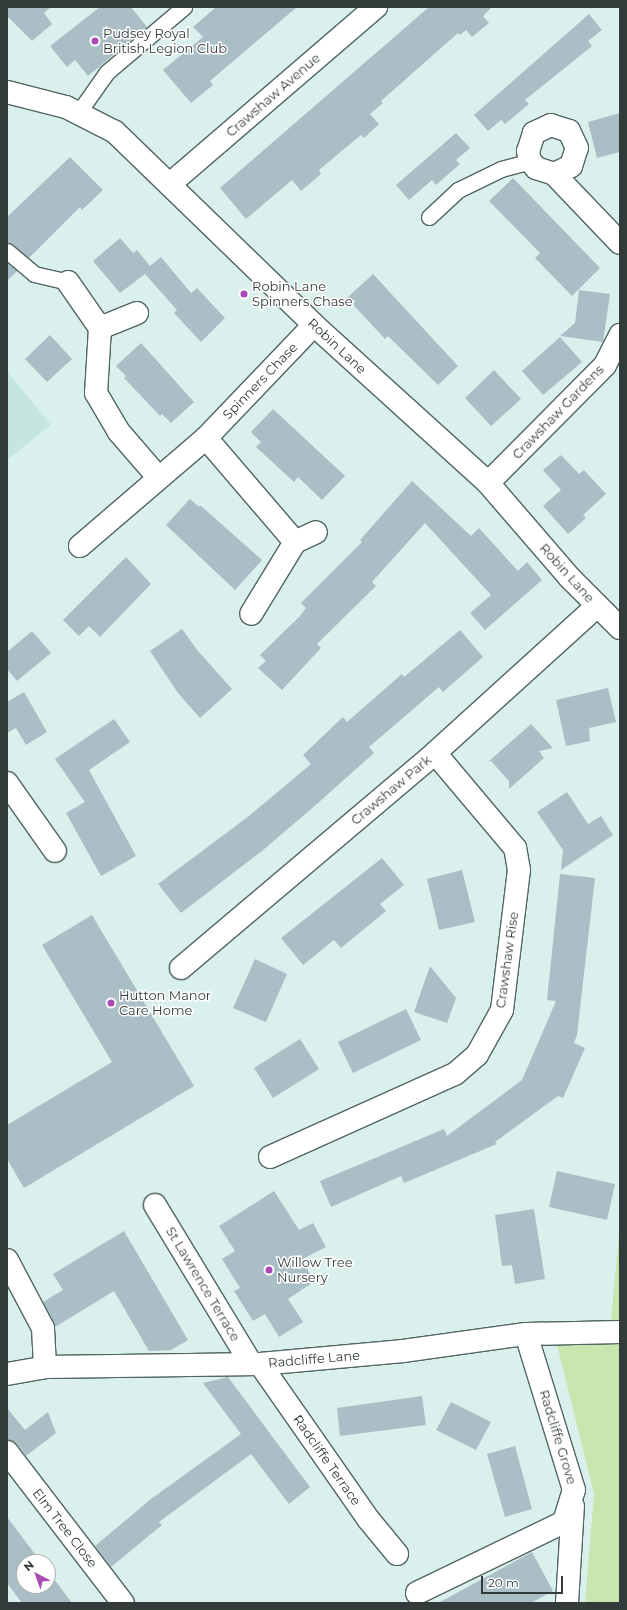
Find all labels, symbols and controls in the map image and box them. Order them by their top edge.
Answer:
place label: Pudsey Royal British Legion Club [103,26,227,57]
marker: Pudsey Royal British Legion Club [90,36,100,46]
street label: Crawshaw Avenue [223,50,323,140]
place label: Robin Lane Spinners Chase [252,279,353,310]
marker: Robin Lane Spinners Chase [239,289,249,299]
street label: Robin Lane [305,315,369,377]
street label: Spinners Chase [219,339,301,423]
street label: Crawshaw Gardens [509,362,607,462]
street label: Robin Lane [536,540,598,606]
street label: Crawshaw Park [348,752,434,828]
street label: Crawshaw Rise [492,911,522,1009]
place label: Hutton Manor Care Home [119,988,211,1019]
marker: Hutton Manor Care Home [106,998,116,1008]
street label: St Lawrence Terrace [163,1224,243,1344]
place label: Willow Tree Nursery [277,1255,353,1286]
marker: Willow Tree Nursery [264,1265,274,1275]
street label: Radcliffe Lane [268,1347,360,1371]
street label: Radcliffe Grove [536,1388,580,1486]
street label: Radcliffe Terrace [290,1412,364,1508]
street label: Elm Tree Close [29,1485,101,1571]
north arrow [16,1554,56,1594]
text: N [21,1558,37,1574]
scale bar [483,1568,565,1594]
text: 20 m [488,1575,519,1590]

